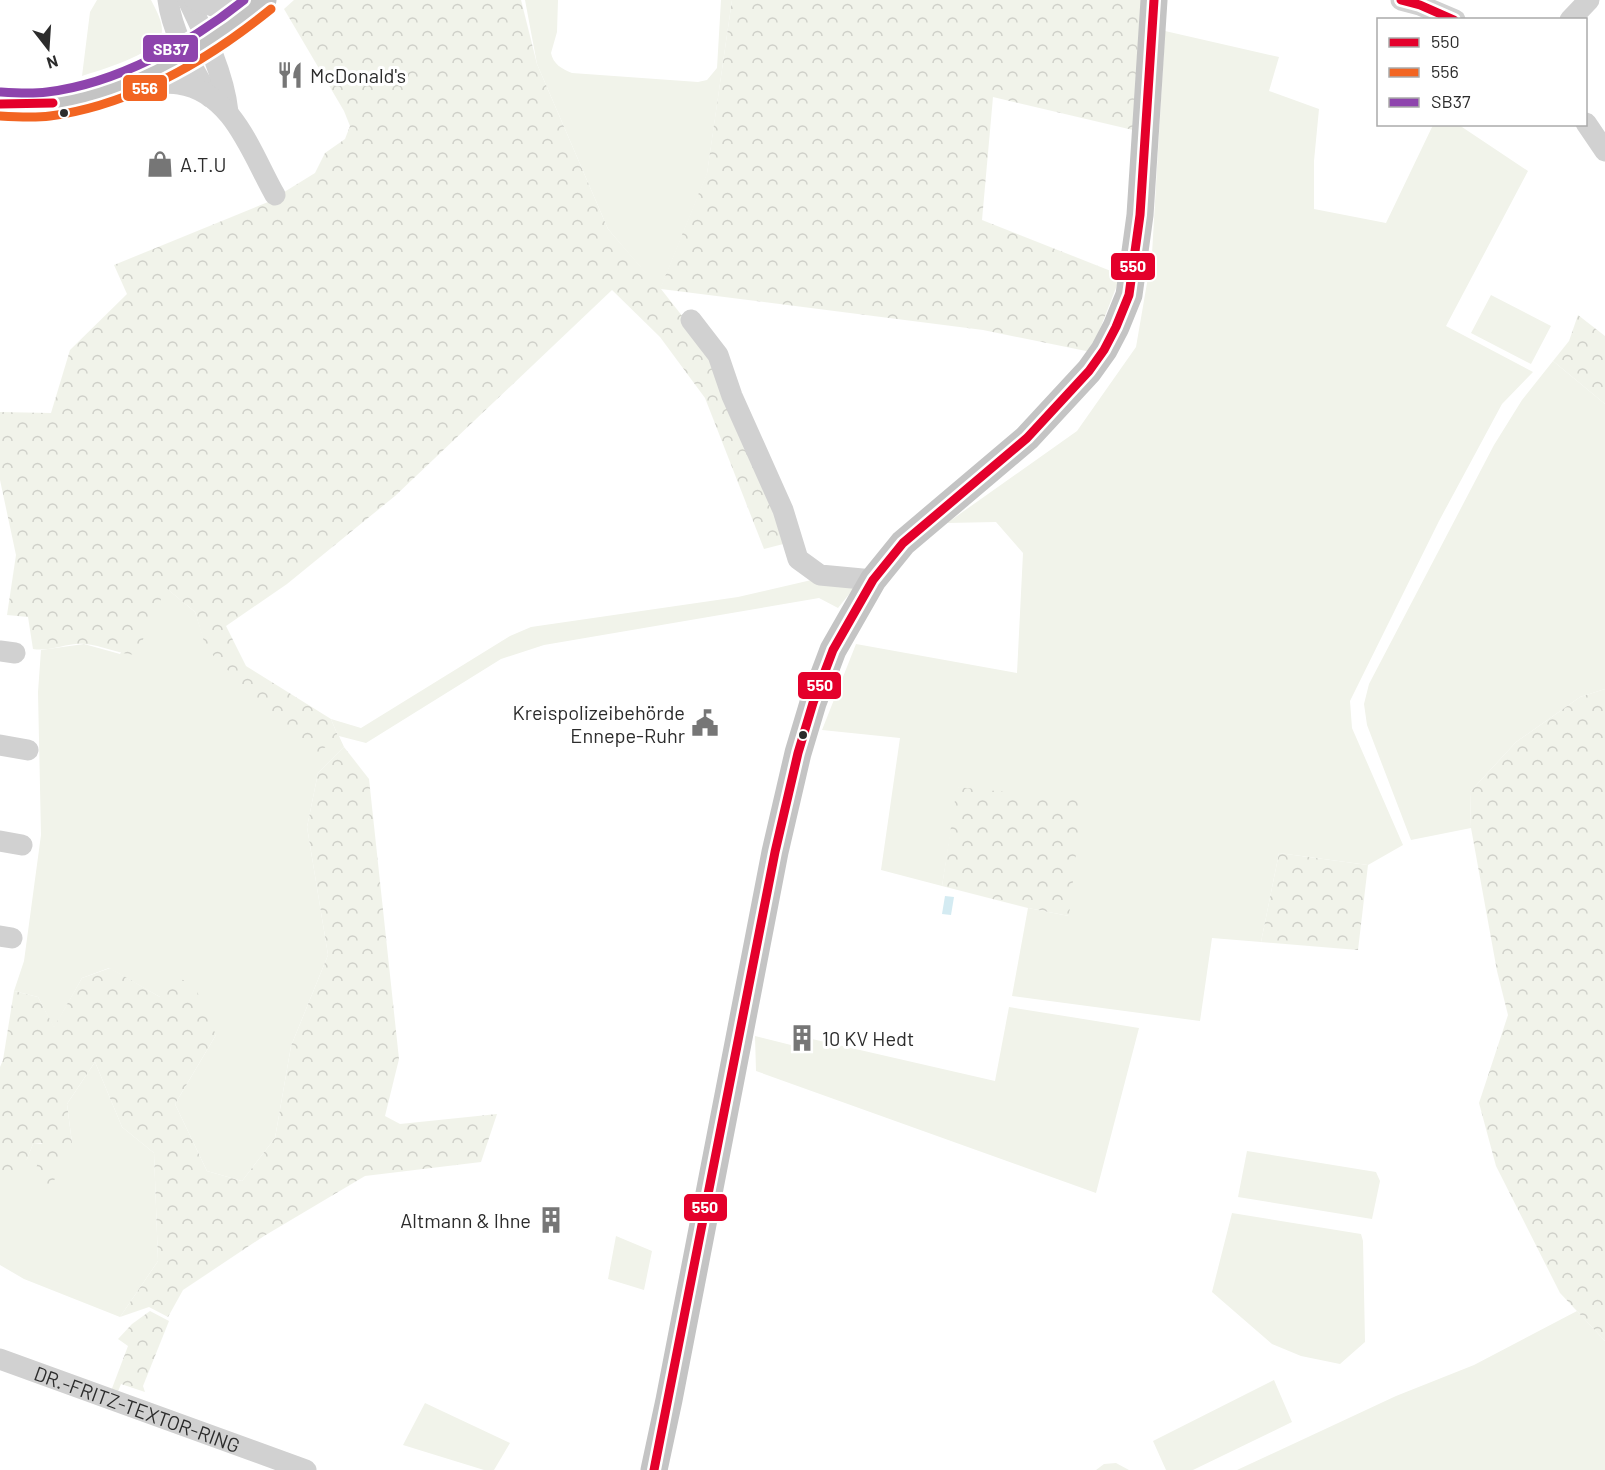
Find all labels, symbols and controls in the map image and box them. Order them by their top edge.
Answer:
north arrow [18,18,78,78]
legend [1377,18,1587,126]
text: 550 [1431,30,1460,52]
line badge: SB37 [142,34,199,63]
text: SB37 [153,39,189,58]
text: N [45,52,60,73]
restaurant icon: McDonald's [275,60,305,90]
text: 556 [1431,60,1459,82]
place label: McDonald's [310,63,406,87]
line badge: 556 [122,74,168,102]
text: 556 [132,78,158,97]
text: SB37 [1431,90,1471,112]
unlabelled marker [58,107,70,119]
shop icon: A.T.U [145,149,175,179]
place label: A.T.U [180,152,226,176]
line badge: 550 [1110,252,1156,281]
text: 550 [1120,256,1146,275]
line badge: 550 [797,671,842,700]
text: 550 [807,675,833,694]
place label: Kreispolizeibehörde Ennepe-Ruhr [513,700,685,747]
public building icon: Kreispolizeibehörde Ennepe-Ruhr [690,708,720,738]
unlabelled marker [797,729,809,741]
building icon: 10 KV Hedt [787,1023,817,1053]
place label: 10 KV Hedt [822,1026,914,1050]
line badge: 550 [683,1193,728,1222]
text: 550 [692,1197,718,1216]
building icon: Altmann & Ihne [536,1205,566,1235]
place label: Altmann & Ihne [400,1208,531,1232]
street label: DR.-FRITZ-TEXTOR-RING [31,1360,243,1457]

